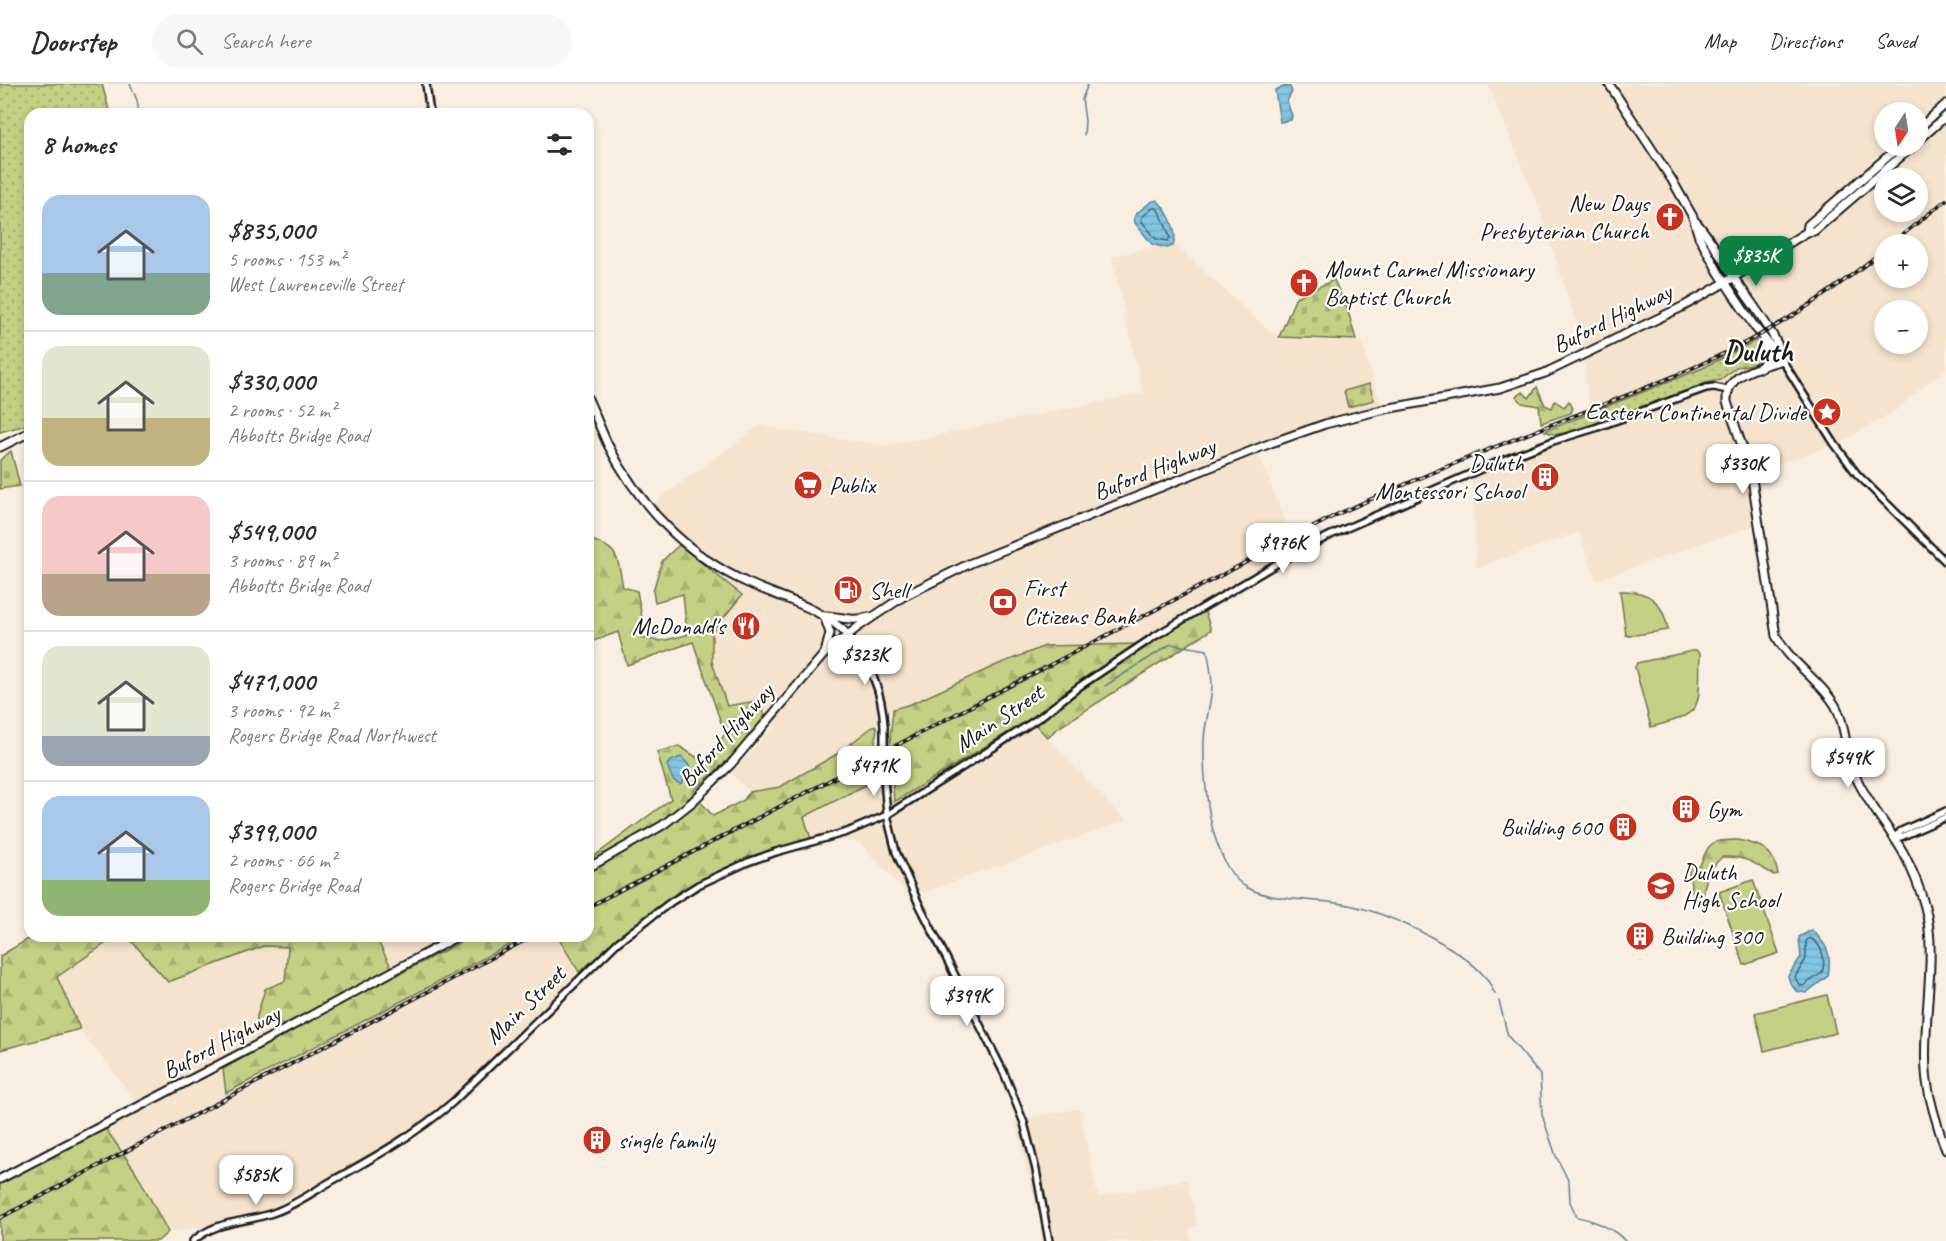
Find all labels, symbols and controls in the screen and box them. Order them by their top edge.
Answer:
search box [152,14,572,68]
text: Doorstep [30,24,116,59]
icon: search [173,25,206,58]
text: Search here [221,27,311,55]
text: Map [1704,28,1736,54]
text: Directions [1769,28,1842,54]
text: Saved [1875,28,1916,54]
north arrow [1874,102,1928,156]
map controls [1874,102,1928,354]
text: 8 homes [42,128,115,161]
icon: filters [543,128,576,161]
button: layers [1874,168,1928,222]
place label: New Days Presbyterian Church [1479,188,1651,246]
church icon: New Days Presbyterian Church [1654,201,1686,233]
text: $835,000 [228,214,315,247]
icon: home [90,219,162,291]
button: + [1874,234,1928,288]
pin: $835K [1714,236,1798,287]
text: $835K [1733,243,1779,268]
text: 5 rooms · 153 m² [228,247,345,272]
place label: Mount Carmel Missionary Baptist Church [1325,254,1535,312]
church icon: Mount Carmel Missionary Baptist Church [1288,267,1320,299]
text: West Lawrenceville Street [228,272,403,297]
street label: Buford Highway [1547,275,1678,360]
button: − [1874,300,1928,354]
district label: Duluth [1723,332,1794,370]
text: $330,000 [228,365,315,398]
icon: home [90,370,162,442]
place icon: Eastern Continental Divide [1811,396,1843,428]
place label: Eastern Continental Divide [1585,397,1808,427]
text: 2 rooms · 52 m² [228,398,336,423]
text: Abbotts Bridge Road [228,423,369,448]
street label: Buford Highway [1089,430,1221,507]
pin: $330K [1701,444,1785,495]
place label: Duluth Montessori School [1375,448,1528,506]
text: $330K [1720,451,1766,476]
building icon: Duluth Montessori School [1529,461,1561,493]
supermarket icon: Publix [792,469,824,501]
place label: Publix [829,470,877,500]
text: $549,000 [228,515,314,548]
icon: home [90,520,162,592]
pin: $976K [1241,523,1325,574]
text: $976K [1260,530,1306,555]
text: 3 rooms · 89 m² [228,548,336,573]
text: Abbotts Bridge Road [228,573,369,598]
place label: First Citizens Bank [1024,573,1137,631]
fuel station icon: Shell [832,574,864,606]
place label: Shell [869,575,912,605]
bank icon: First Citizens Bank [987,586,1019,618]
restaurant icon: McDonald's [730,610,762,642]
place label: McDonald's [632,611,728,641]
pin: $323K [823,635,907,686]
text: $323K [842,642,888,667]
text: $471,000 [228,665,315,698]
icon: home [90,670,162,742]
street label: Buford Highway [672,676,782,793]
street label: Main Street [949,676,1051,759]
text: 3 rooms · 92 m² [228,698,336,723]
text: Rogers Bridge Road Northwest [228,723,436,748]
pin: $549K [1806,738,1890,789]
text: $549K [1825,745,1871,770]
pin: $471K [832,746,916,797]
text: $471K [851,753,897,778]
building icon: Gym [1670,793,1702,825]
place label: Gym [1707,794,1743,824]
building icon: Building 600 [1607,811,1639,843]
place label: Building 600 [1501,812,1604,842]
text: $399,000 [228,815,314,848]
icon: home [90,820,162,892]
text: 2 rooms · 66 m² [228,848,336,873]
place label: Duluth High School [1682,857,1782,915]
school or university icon: Duluth High School [1645,870,1677,902]
text: Rogers Bridge Road [228,873,359,898]
building icon: Building 300 [1624,920,1656,952]
place label: Building 300 [1661,921,1765,951]
street label: Main Street [478,958,573,1051]
pin: $399K [925,976,1009,1027]
text: $399K [944,983,990,1008]
street label: Buford Highway [157,998,287,1086]
building icon: single family [581,1124,613,1156]
place label: single family [618,1125,716,1155]
pin: $585K [214,1155,298,1206]
text: $585K [233,1162,279,1187]

